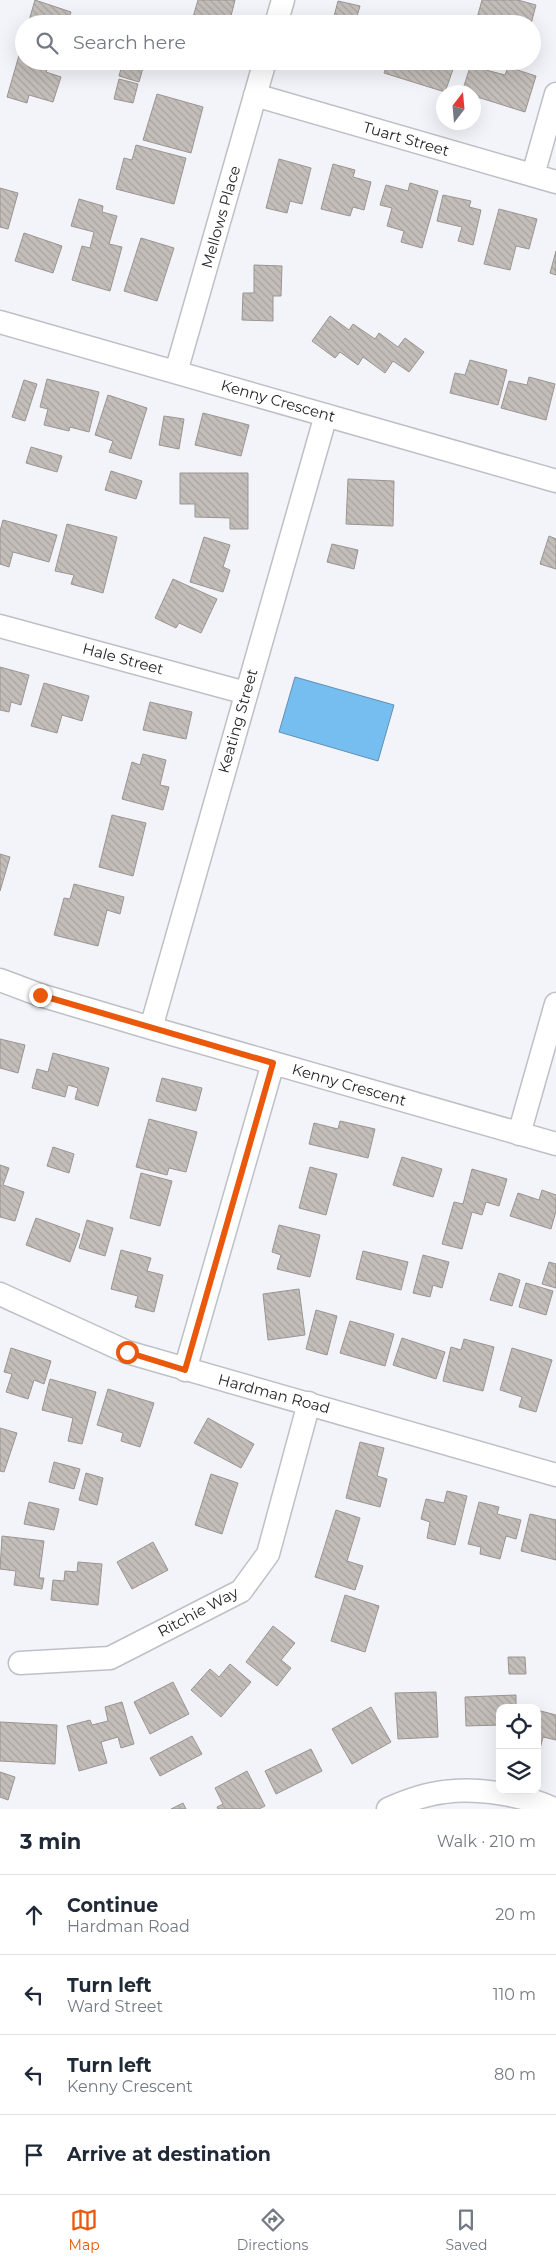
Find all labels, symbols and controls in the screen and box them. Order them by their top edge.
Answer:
search box [15,15,541,70]
icon: search [33,29,61,57]
text: Search here [73,31,186,54]
north arrow [436,85,481,130]
street label: Tuart Street [361,117,452,160]
street label: Mellows Place [197,163,244,270]
street label: Kenny Crescent [219,375,337,426]
street label: Hale Street [80,639,166,678]
street label: Keating Street [214,666,262,775]
route end [29,984,52,1007]
street label: Kenny Crescent [290,1059,408,1110]
route start [116,1341,139,1364]
street label: Hardman Road [216,1369,332,1418]
street label: Ritchie Way [154,1582,242,1641]
map controls [496,1704,541,1794]
button: locate [496,1704,541,1749]
button: layers [496,1749,541,1794]
text: 3 min [20,1829,81,1854]
text: Walk · 210 m [437,1832,536,1851]
text: Continue [67,1894,158,1917]
icon: ahead [20,1901,48,1929]
text: 20 m [495,1905,536,1924]
text: Hardman Road [67,1917,190,1936]
text: Turn left [67,1974,152,1997]
icon: left [20,1981,48,2009]
text: 110 m [493,1985,536,2004]
text: Ward Street [67,1997,163,2016]
text: Turn left [67,2054,152,2077]
icon: left [20,2061,48,2089]
text: 80 m [494,2065,536,2084]
text: Kenny Crescent [67,2077,193,2096]
icon: arrive [20,2141,48,2169]
text: Arrive at destination [67,2143,271,2166]
tab: Map [69,2206,100,2254]
tab: Directions [237,2206,308,2254]
tab: Saved [445,2206,487,2254]

